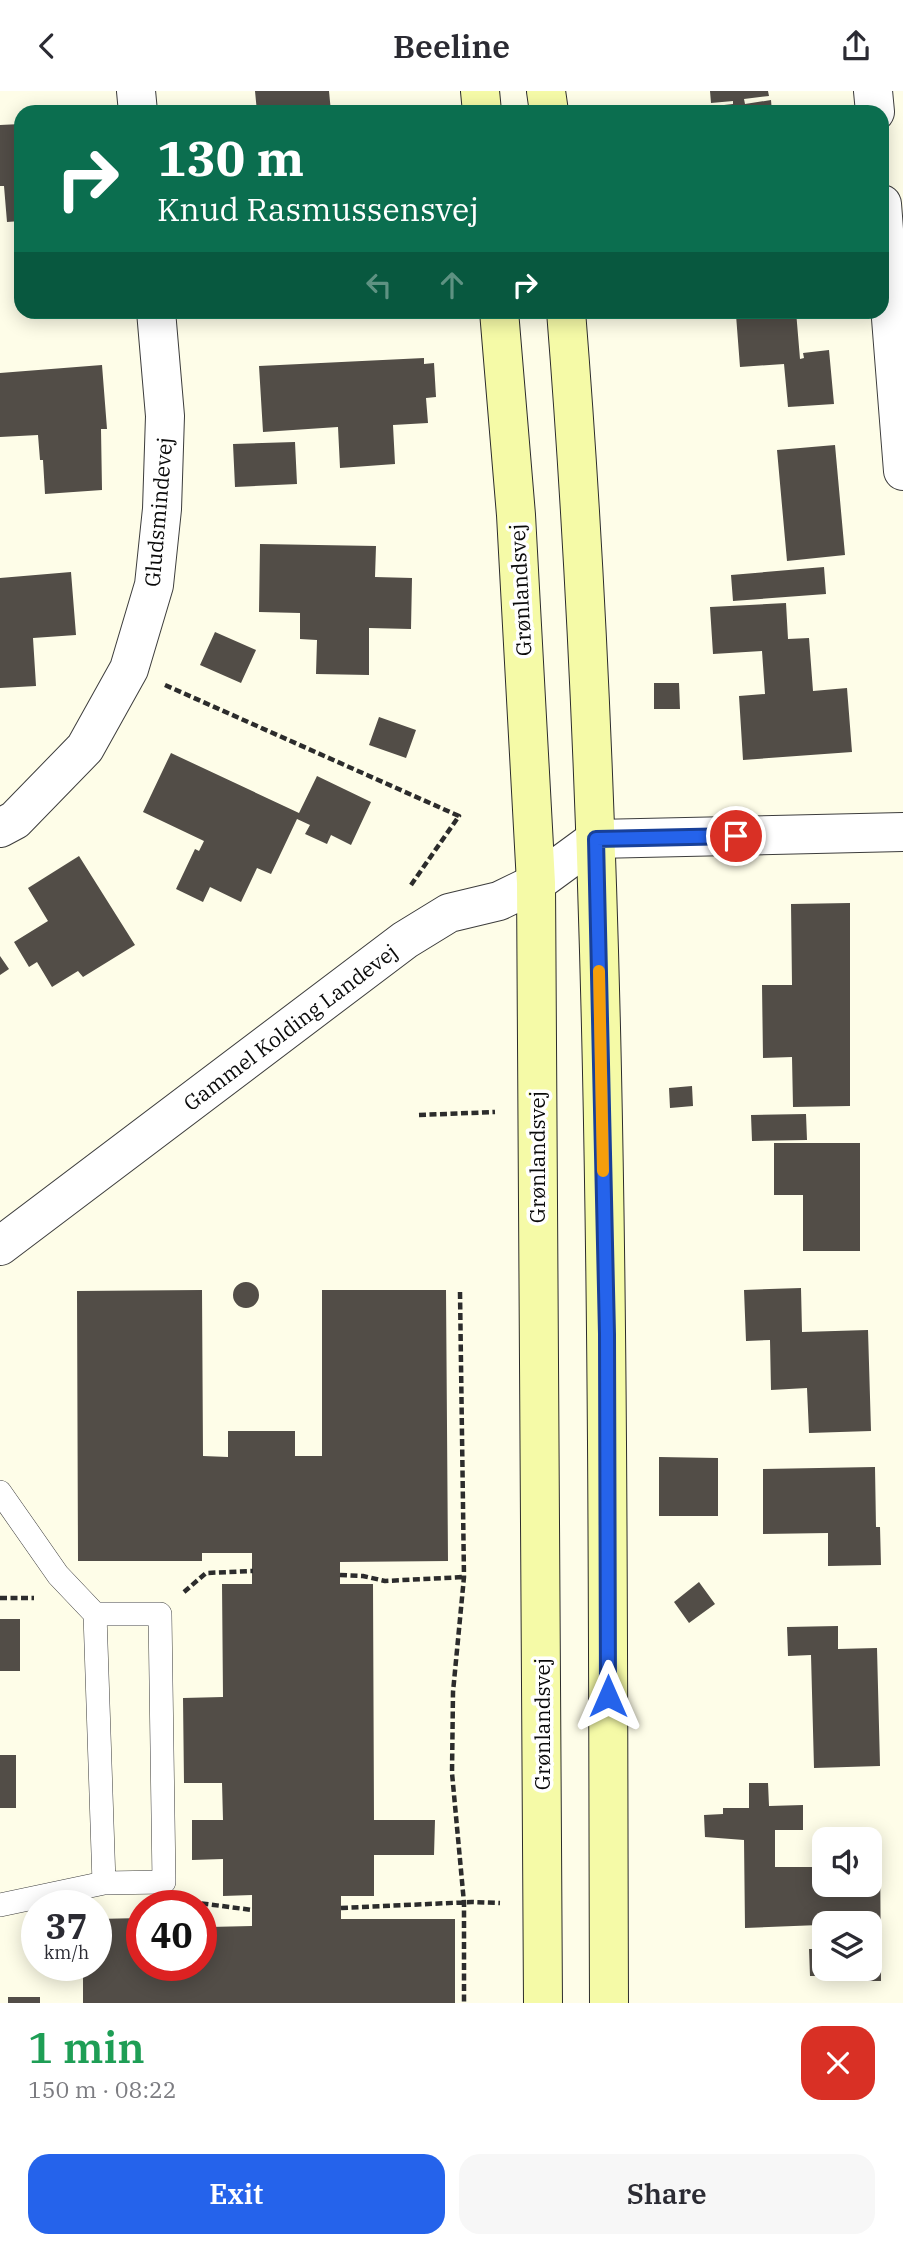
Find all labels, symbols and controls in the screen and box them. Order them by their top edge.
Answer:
text: Beeline [393,25,510,67]
icon: back [28,27,66,65]
icon: share [837,27,875,65]
text: 130 m [157,126,304,189]
icon: right [42,133,133,224]
text: Knud Rasmussensvej [157,188,479,230]
icon: left [360,266,398,304]
icon: ahead [433,266,471,304]
icon: right [506,266,544,304]
street label: Gludsmindevej [138,436,178,588]
street label: Grønlandsvej [503,523,537,657]
pin [706,806,766,866]
icon: arrive [717,817,755,855]
street label: Gammel Kolding Landevej [177,937,403,1117]
street label: Grønlandsvej [523,1091,551,1223]
street label: Grønlandsvej [528,1658,556,1790]
position arrow [571,1659,645,1733]
map controls [812,1827,882,1981]
button: sound [812,1827,882,1897]
speed limit sign: 40 [126,1890,217,1981]
text: 37 [45,1903,88,1949]
button: layers [812,1911,882,1981]
text: km/h [44,1941,89,1964]
text: 1 min [28,2020,145,2075]
button: close [801,2026,875,2100]
text: 150 m · 08:22 [28,2074,177,2104]
button: Exit [28,2154,445,2234]
button: Share [459,2154,875,2234]

